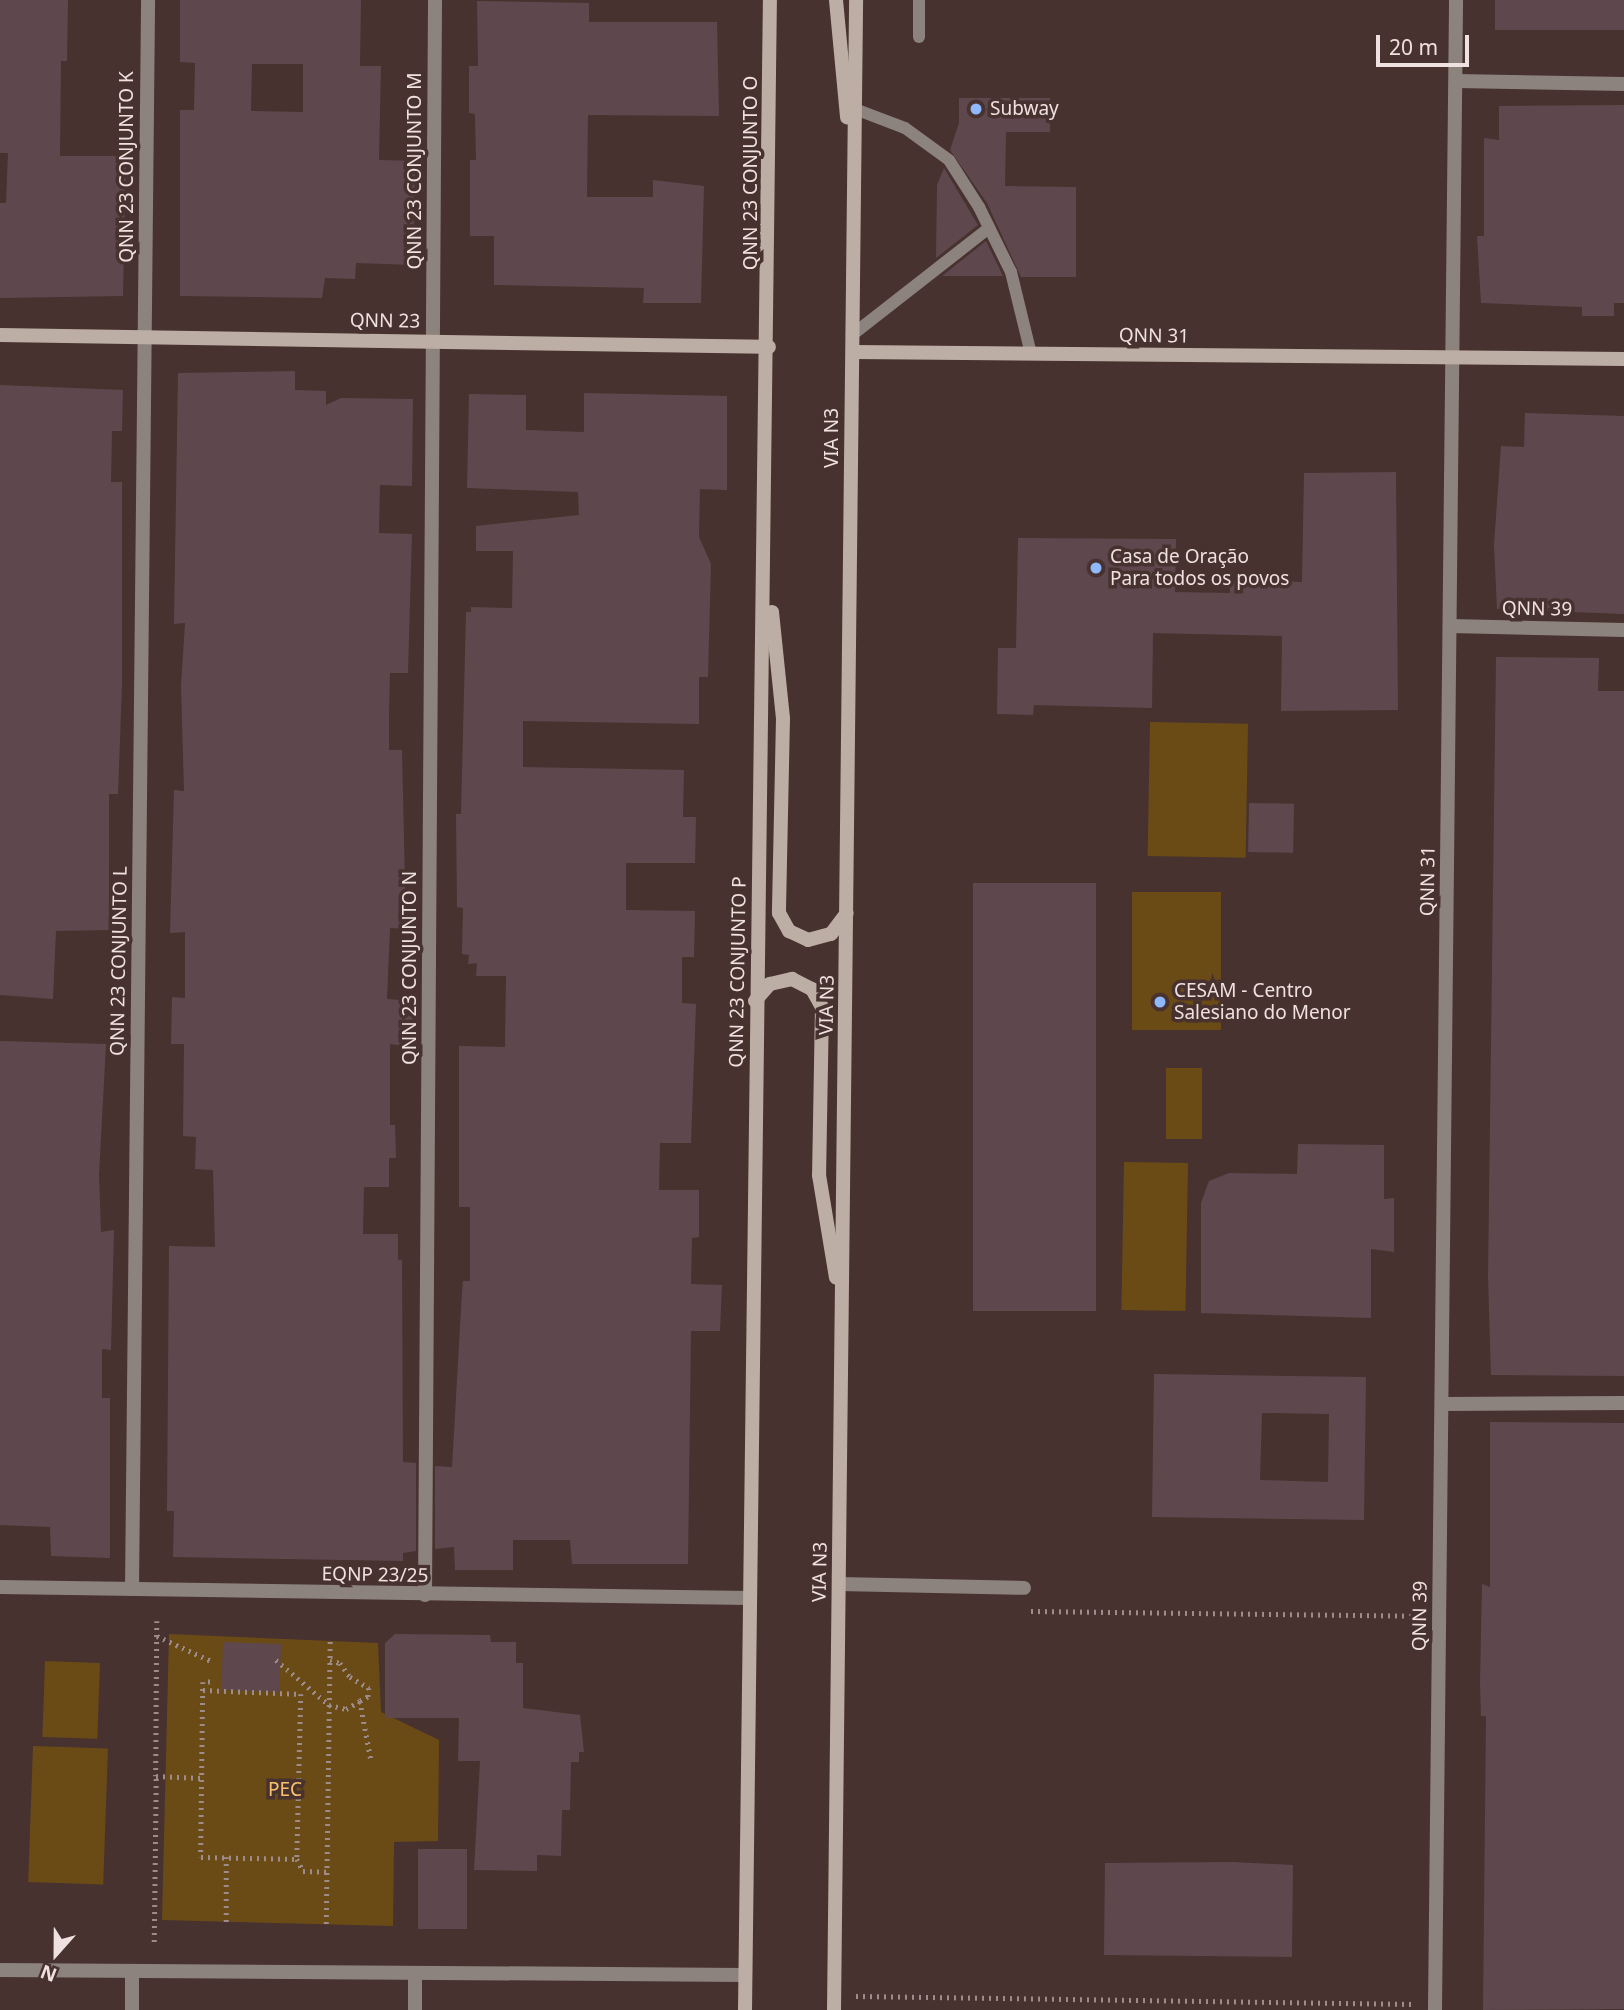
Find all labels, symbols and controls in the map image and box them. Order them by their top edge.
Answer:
scale bar [1379,21,1472,65]
text: 20 m [1389,33,1438,61]
street label: QNN 23 CONJUNTO K [116,71,138,263]
street label: QNN 23 CONJUNTO M [404,73,426,269]
street label: QNN 23 CONJUNTO O [740,76,762,270]
place label: Subway [990,98,1059,120]
marker: Subway [968,101,984,117]
street label: QNN 23 [350,309,420,333]
street label: QNN 31 [1119,324,1189,348]
street label: VIA N3 [821,408,843,468]
place label: Casa de Oração Para todos os povos [1110,546,1289,590]
marker: Casa de Oração Para todos os povos [1088,560,1104,576]
street label: QNN 39 [1502,597,1572,621]
street label: QNN 31 [1416,846,1440,916]
street label: QNN 23 CONJUNTO L [106,866,132,1056]
street label: QNN 23 CONJUNTO N [399,871,421,1065]
street label: QNN 23 CONJUNTO P [725,876,751,1068]
street label: VIA N3 [815,975,839,1035]
place label: CESAM - Centro Salesiano do Menor [1174,980,1351,1024]
marker: CESAM - Centro Salesiano do Menor [1152,994,1168,1010]
street label: VIA N3 [808,1542,832,1602]
street label: EQNP 23/25 [321,1563,429,1587]
street label: QNN 39 [1408,1581,1432,1651]
park label: PEC [268,1779,302,1801]
north arrow [21,1919,91,1989]
text: N [37,1959,60,1989]

